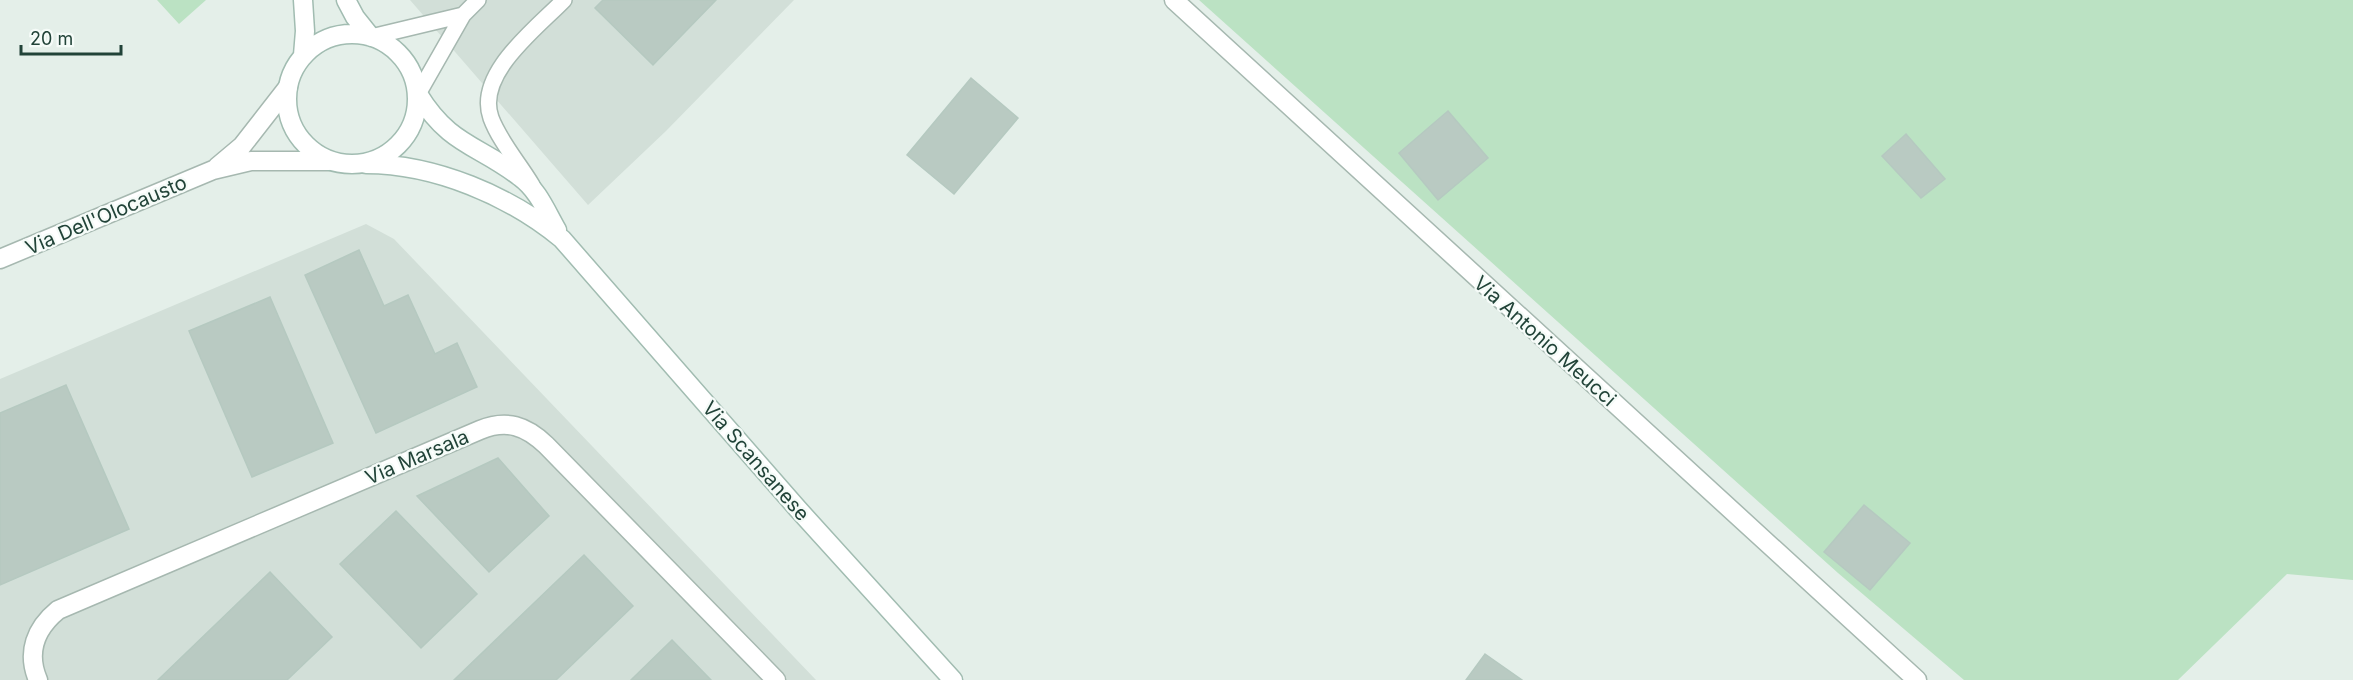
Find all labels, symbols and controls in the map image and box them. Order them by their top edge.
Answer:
scale bar [21,18,122,56]
text: 20 m [30,28,73,49]
street label: Via Dell'Olocausto [22,170,190,260]
street label: Via Antonio Meucci [1469,271,1621,411]
street label: Via Scansanese [698,396,814,526]
street label: Via Marsala [362,424,472,490]

